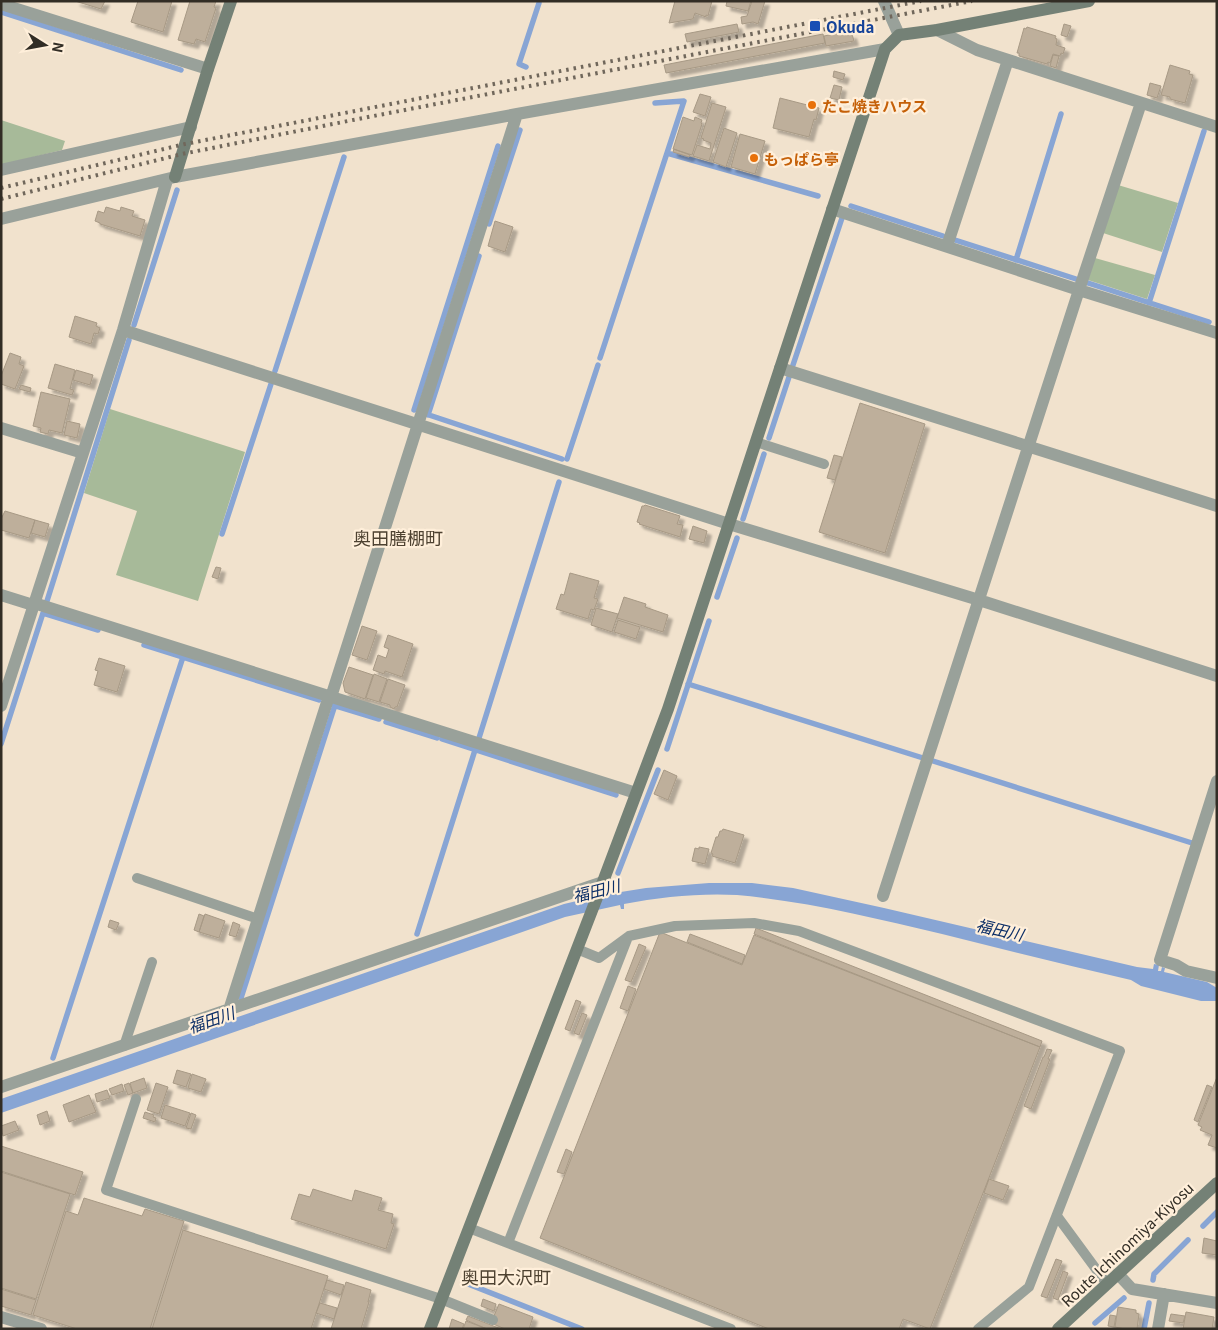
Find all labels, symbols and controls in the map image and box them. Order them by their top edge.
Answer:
place label: Okuda [826,16,874,37]
marker: Okuda [808,19,822,33]
north arrow [20,20,70,70]
text: N [48,41,70,55]
place label: たこ焼きハウス [822,95,927,116]
marker: たこ焼きハウス [806,99,818,111]
place label: もっぱら亭 [764,148,839,169]
marker: もっぱら亭 [748,152,760,164]
district label: 奥田膳棚町 [353,524,443,550]
water label: 福田川 [570,872,624,907]
water label: 福田川 [974,912,1028,947]
water label: 福田川 [184,999,239,1038]
street label: Route Ichinomiya-Kiyosu [1056,1177,1198,1311]
district label: 奥田大沢町 [461,1263,551,1289]

